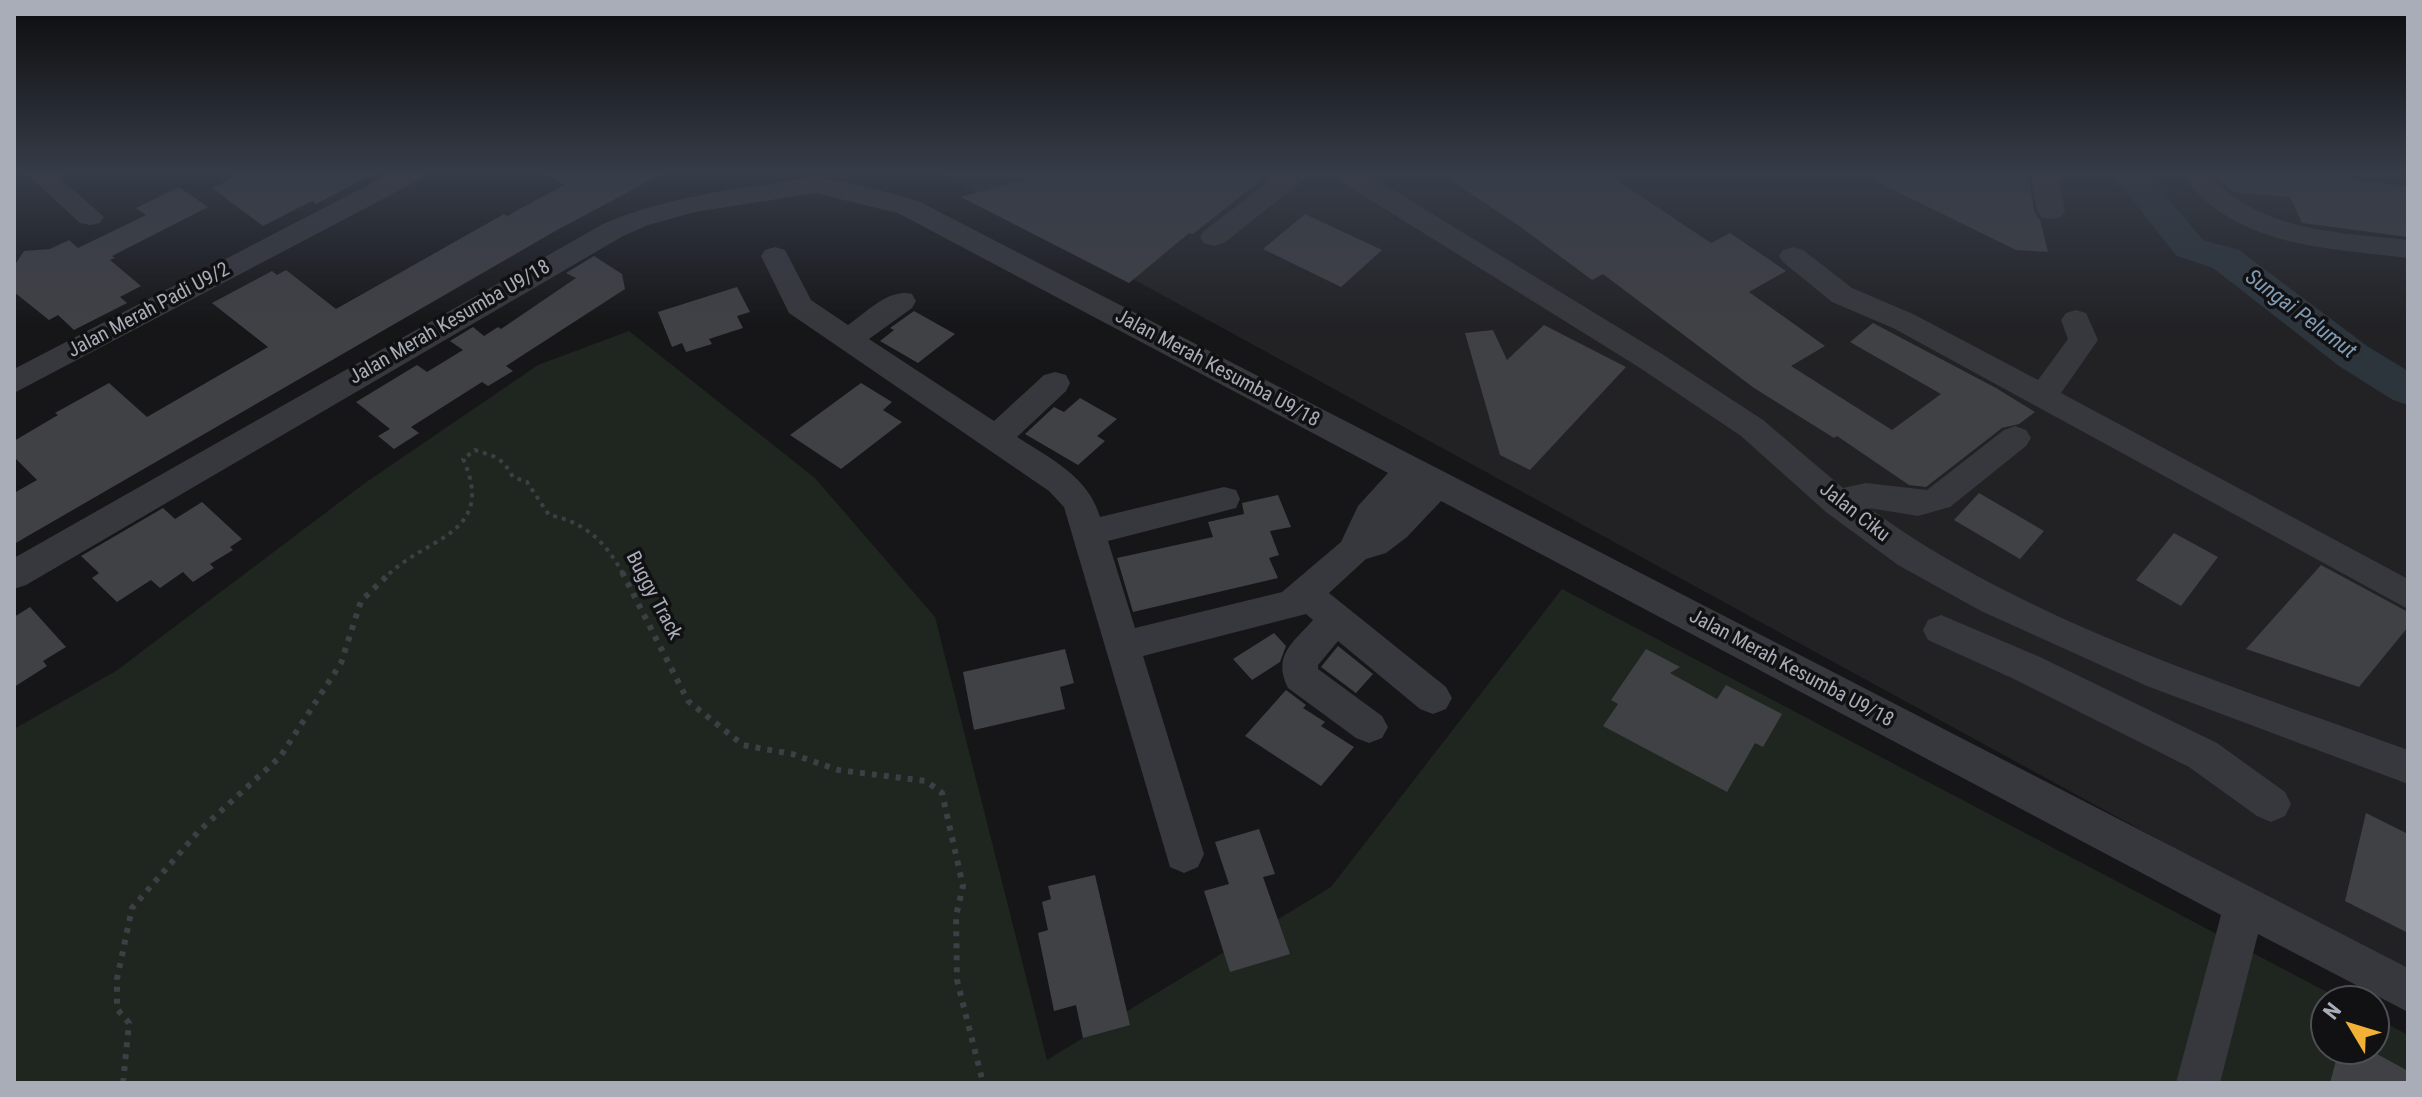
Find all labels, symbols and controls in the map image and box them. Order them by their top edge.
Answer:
street label: Jalan Merah Kesumba U9/18 [345,256,555,390]
street label: Jalan Merah Padi U9/2 [64,258,234,364]
water label: Sungai Pelumut [2239,265,2361,365]
street label: Jalan Merah Kesumba U9/18 [1111,305,1323,433]
street label: Jalan Ciku [1814,478,1894,548]
street label: Buggy Track [620,548,686,644]
street label: Jalan Merah Kesumba U9/18 [1685,605,1897,733]
north arrow [2310,985,2390,1065]
text: N [2318,998,2346,1024]

